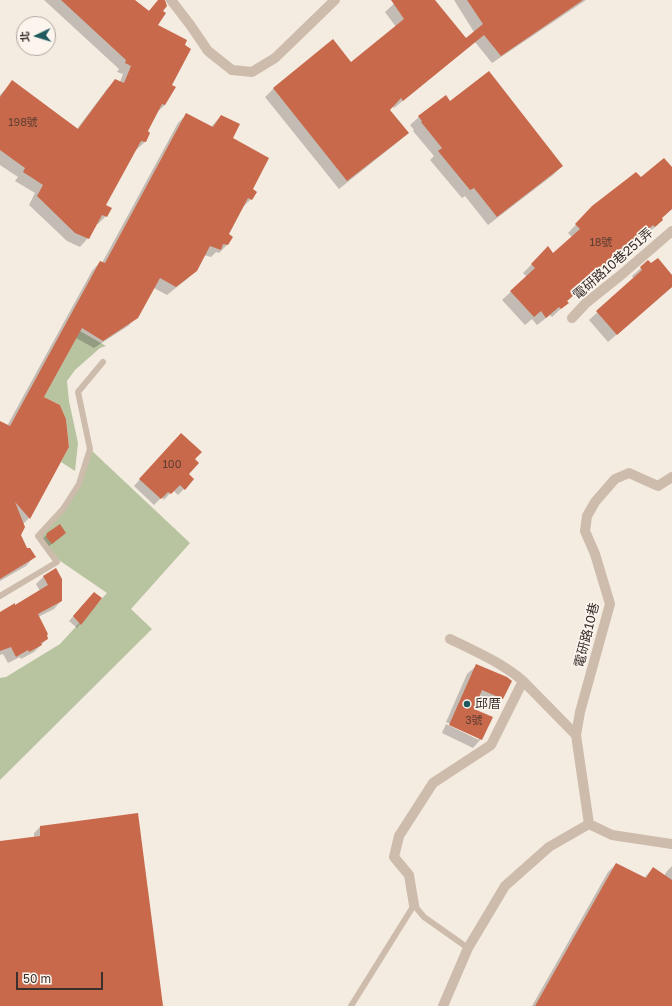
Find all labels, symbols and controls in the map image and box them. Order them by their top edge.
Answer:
north arrow [16,16,56,56]
text: 北 [18,31,31,43]
house number: 198號 [8,116,38,130]
street label: 電研路10巷251弄 [570,225,656,303]
house number: 18號 [589,236,613,250]
house number: 100 [163,458,181,472]
street label: 電研路10巷 [571,601,603,669]
place label: 邱厝 [475,696,501,712]
marker: 邱厝 [462,699,472,709]
house number: 3號 [465,714,483,728]
scale bar [18,964,105,990]
text: 50 m [23,971,51,986]

